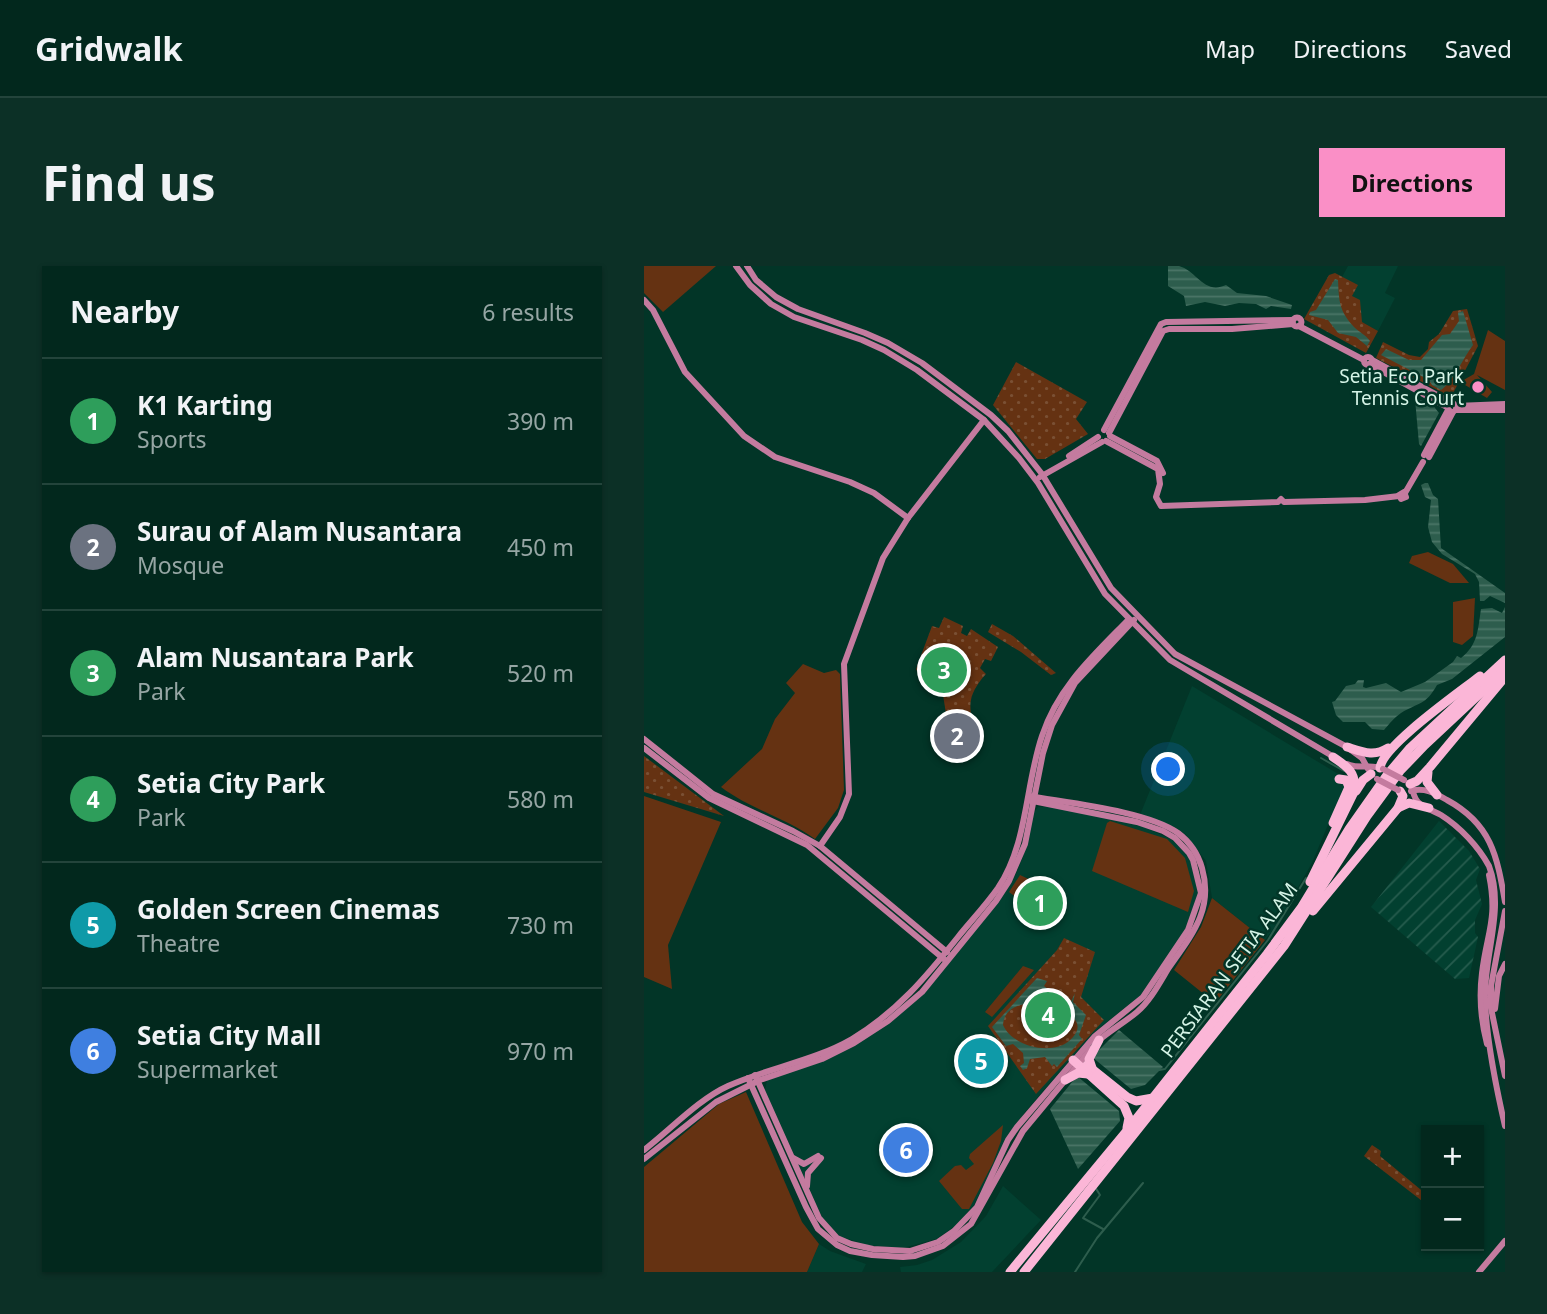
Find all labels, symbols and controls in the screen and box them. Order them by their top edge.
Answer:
text: Gridwalk [35,26,183,71]
text: Map [1205,32,1255,65]
text: Directions [1293,32,1407,65]
text: Saved [1445,32,1512,65]
button: Directions [1319,148,1505,217]
text: Find us [42,149,216,215]
text: Nearby [70,291,179,332]
text: 6 results [482,296,574,328]
place label: Setia Eco Park Tennis Court [1339,363,1464,411]
marker: Setia Eco Park Tennis Court [1470,379,1486,395]
text: K1 Karting [137,387,273,423]
text: 1 [86,405,100,437]
text: 390 m [507,405,574,437]
text: Sports [137,423,207,455]
text: Surau of Alam Nusantara [137,513,462,549]
text: 2 [86,531,100,563]
text: 450 m [507,531,574,563]
text: Mosque [137,549,224,581]
text: Alam Nusantara Park [137,639,414,675]
pin: 3 [921,644,967,696]
text: 3 [86,657,100,689]
text: 520 m [507,657,574,689]
text: Park [137,675,186,707]
pin: 2 [934,710,980,762]
your location [1151,752,1185,786]
text: Setia City Park [137,765,325,801]
text: 4 [86,783,100,815]
text: 580 m [507,783,574,815]
text: Park [137,801,186,833]
pin: 1 [1017,877,1063,929]
street label: PERSIARAN SETIA ALAM [1155,877,1303,1063]
text: Golden Screen Cinemas [137,891,440,927]
text: 5 [86,909,100,941]
text: 730 m [507,909,574,941]
text: Theatre [137,927,220,959]
pin: 4 [1025,989,1071,1041]
text: Setia City Mall [137,1017,321,1053]
text: 6 [86,1035,100,1067]
text: 970 m [507,1035,574,1067]
pin: 5 [958,1035,1004,1087]
text: Supermarket [137,1053,278,1085]
pin: 6 [883,1124,929,1176]
map controls [1421,1125,1484,1251]
button: + [1421,1125,1484,1188]
button: − [1421,1188,1484,1251]

